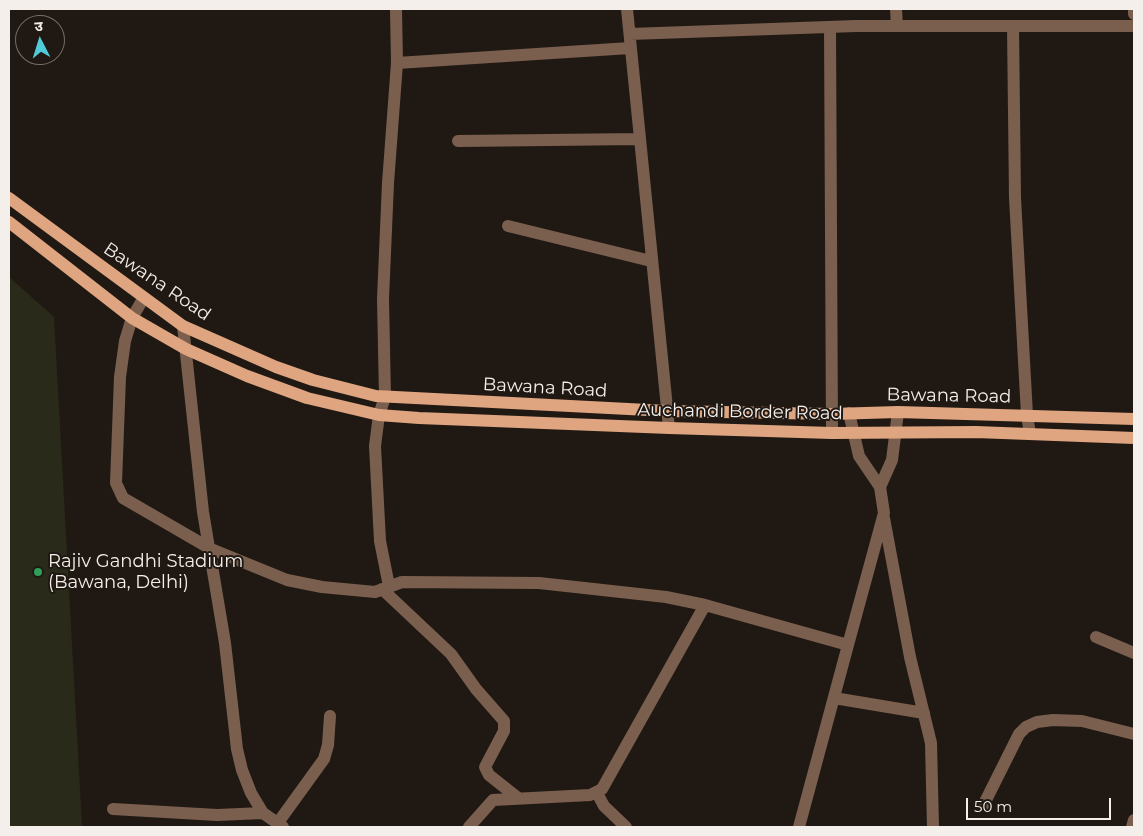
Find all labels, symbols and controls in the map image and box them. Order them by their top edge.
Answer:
north arrow [15,15,65,65]
text: उ [34,17,44,35]
street label: Bawana Road [99,238,215,326]
street label: Bawana Road [482,374,608,402]
street label: Bawana Road [886,384,1012,408]
street label: Auchandi Border Road [637,399,843,425]
place label: Rajiv Gandhi Stadium (Bawana, Delhi) [48,551,243,594]
marker: Rajiv Gandhi Stadium (Bawana, Delhi) [32,566,44,578]
scale bar [968,788,1113,820]
text: 50 m [974,797,1012,816]

